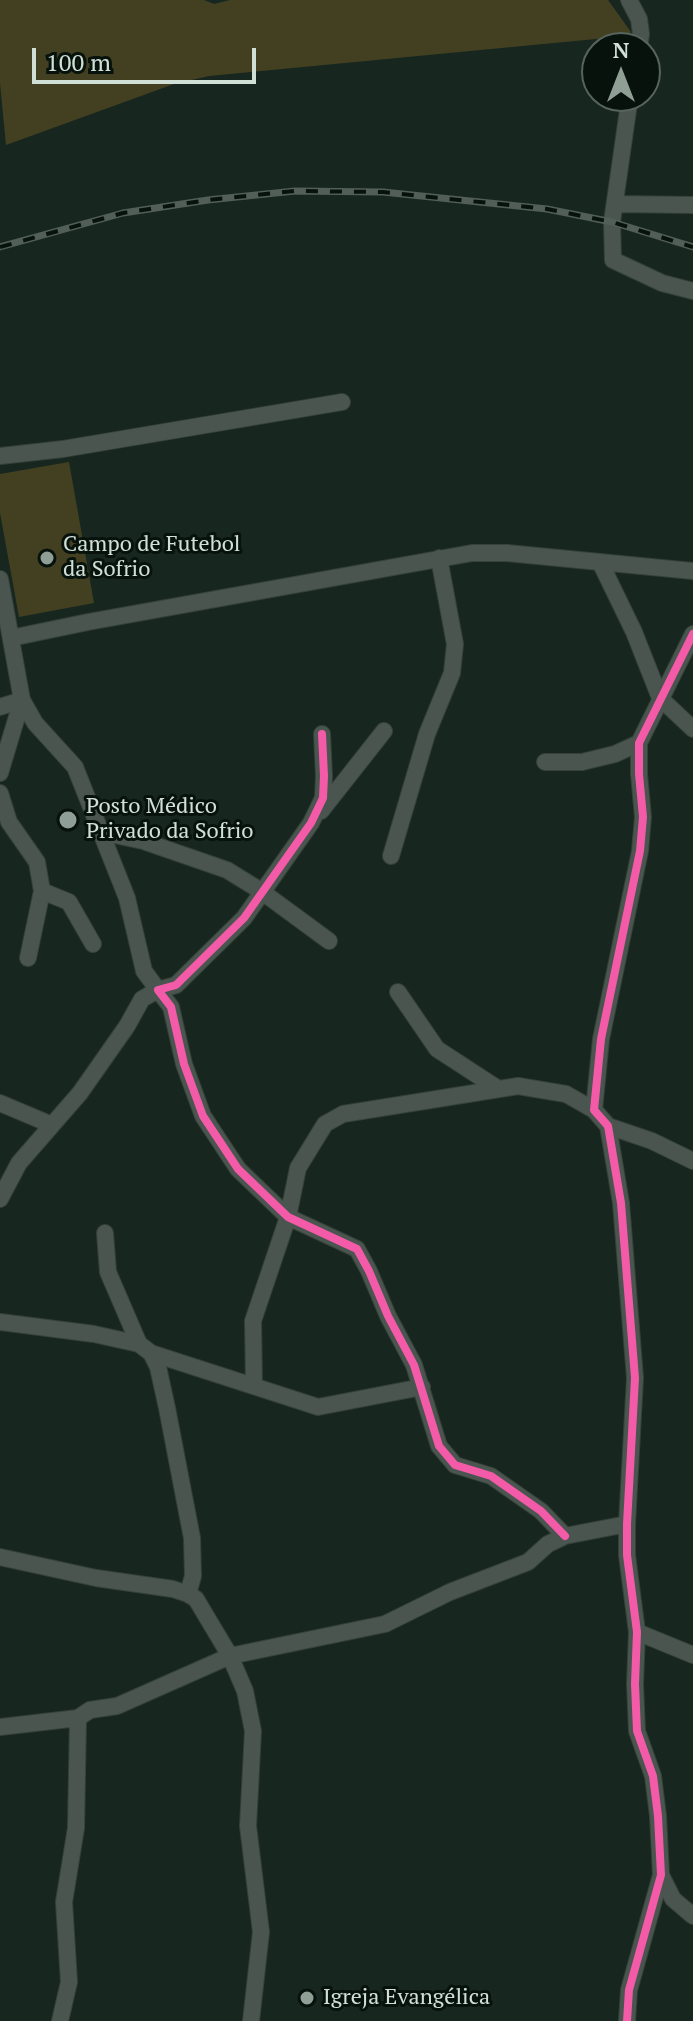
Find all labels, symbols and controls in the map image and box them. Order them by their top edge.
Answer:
scale bar [36,32,260,82]
north arrow [581,32,661,112]
text: N [613,35,629,64]
text: 100 m [46,46,111,78]
place label: Campo de Futebol da Sofrio [63,532,240,584]
marker: Campo de Futebol da Sofrio [38,549,56,567]
place label: Posto Médico Privado da Sofrio [86,794,254,846]
marker: Posto Médico Privado da Sofrio [57,809,79,831]
place label: Igreja Evangélica [323,1985,490,2011]
marker: Igreja Evangélica [298,1989,316,2007]

